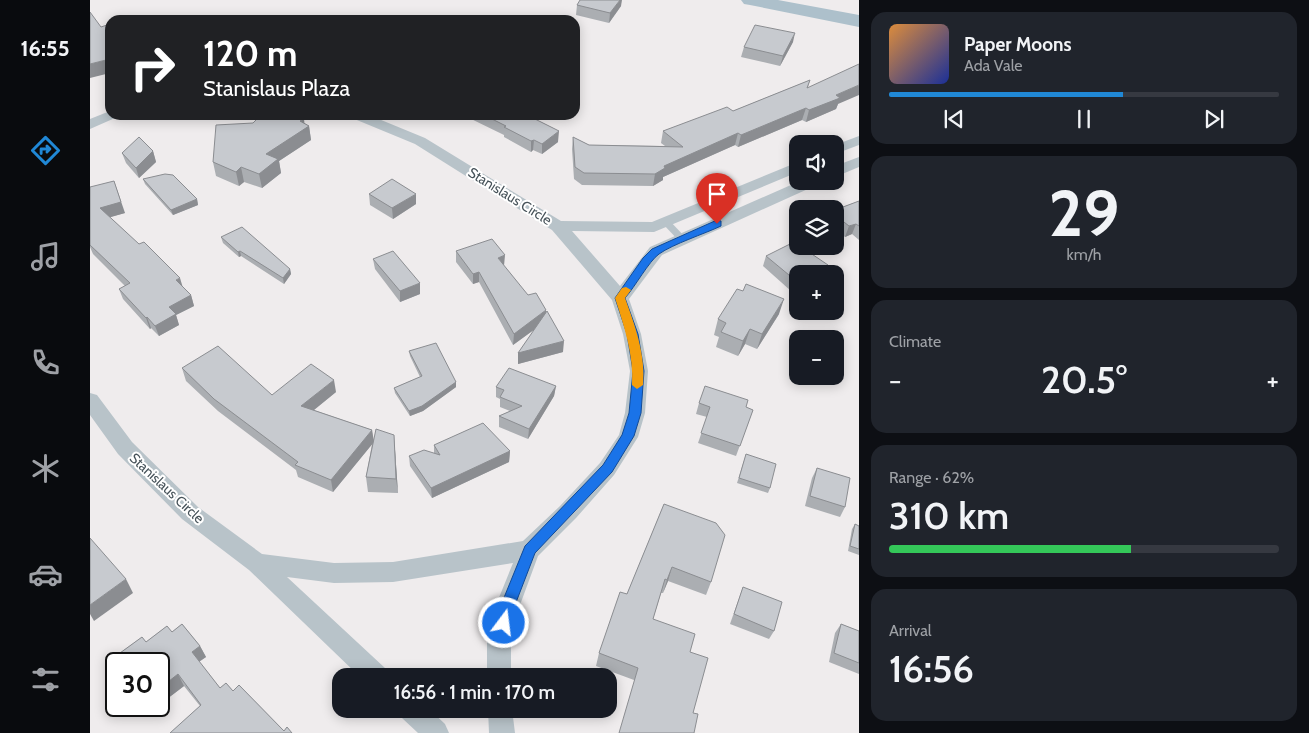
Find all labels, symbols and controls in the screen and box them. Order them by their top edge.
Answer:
text: 120 m [203,32,297,75]
text: Paper Moons [964,33,1072,56]
text: 16:55 [21,35,70,62]
icon: right [120,35,185,100]
text: Ada Vale [964,56,1023,75]
text: Stanislaus Plaza [203,75,350,102]
icon: previous [940,105,968,133]
icon: pause [1070,105,1098,133]
icon: next [1200,105,1228,133]
icon: directions [28,133,63,168]
map controls [789,135,844,385]
button: sound [789,135,844,190]
street label: Stanislaus Circle [465,163,555,229]
pin [696,173,738,224]
text: 29 [1049,173,1119,252]
icon: arrive [703,180,731,208]
button: layers [789,200,844,255]
icon: music [28,239,63,274]
text: km/h [1066,245,1102,264]
button: + [789,265,844,320]
button: − [789,330,844,385]
text: Climate [889,332,941,351]
icon: phone [28,345,63,380]
text: 20.5° [1041,356,1127,403]
text: − [889,363,901,397]
text: + [1267,363,1279,397]
street label: Stanislaus Circle [126,449,208,527]
icon: climate [28,451,63,486]
text: Range · 62% [889,468,974,487]
text: 310 km [889,492,1009,539]
icon: car [28,557,63,592]
position arrow [477,596,529,648]
text: Arrival [889,621,932,640]
text: 16:56 [889,645,974,692]
speed limit sign: 30 [105,652,170,717]
icon: filters [28,662,63,697]
text: 16:56 · 1 min · 170 m [394,681,555,704]

